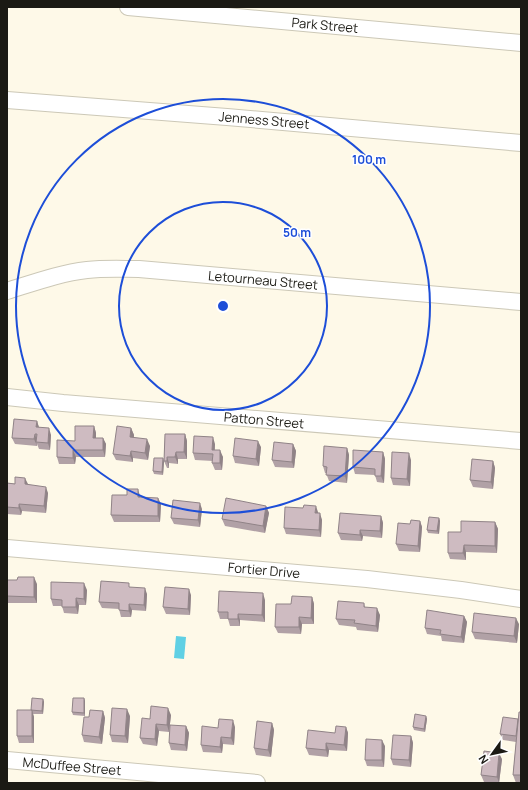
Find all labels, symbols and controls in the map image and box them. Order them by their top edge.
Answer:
street label: Park Street [291,13,359,37]
street label: Jenness Street [218,107,310,133]
text: 100 m [352,151,386,168]
text: 50 m [283,224,311,241]
street label: Letourneau Street [207,266,319,294]
centre of rings [216,299,230,313]
street label: Patton Street [223,408,305,432]
street label: Fortier Drive [227,558,301,582]
north arrow [472,734,512,774]
text: N [475,752,492,767]
street label: McDuffee Street [22,753,122,779]

